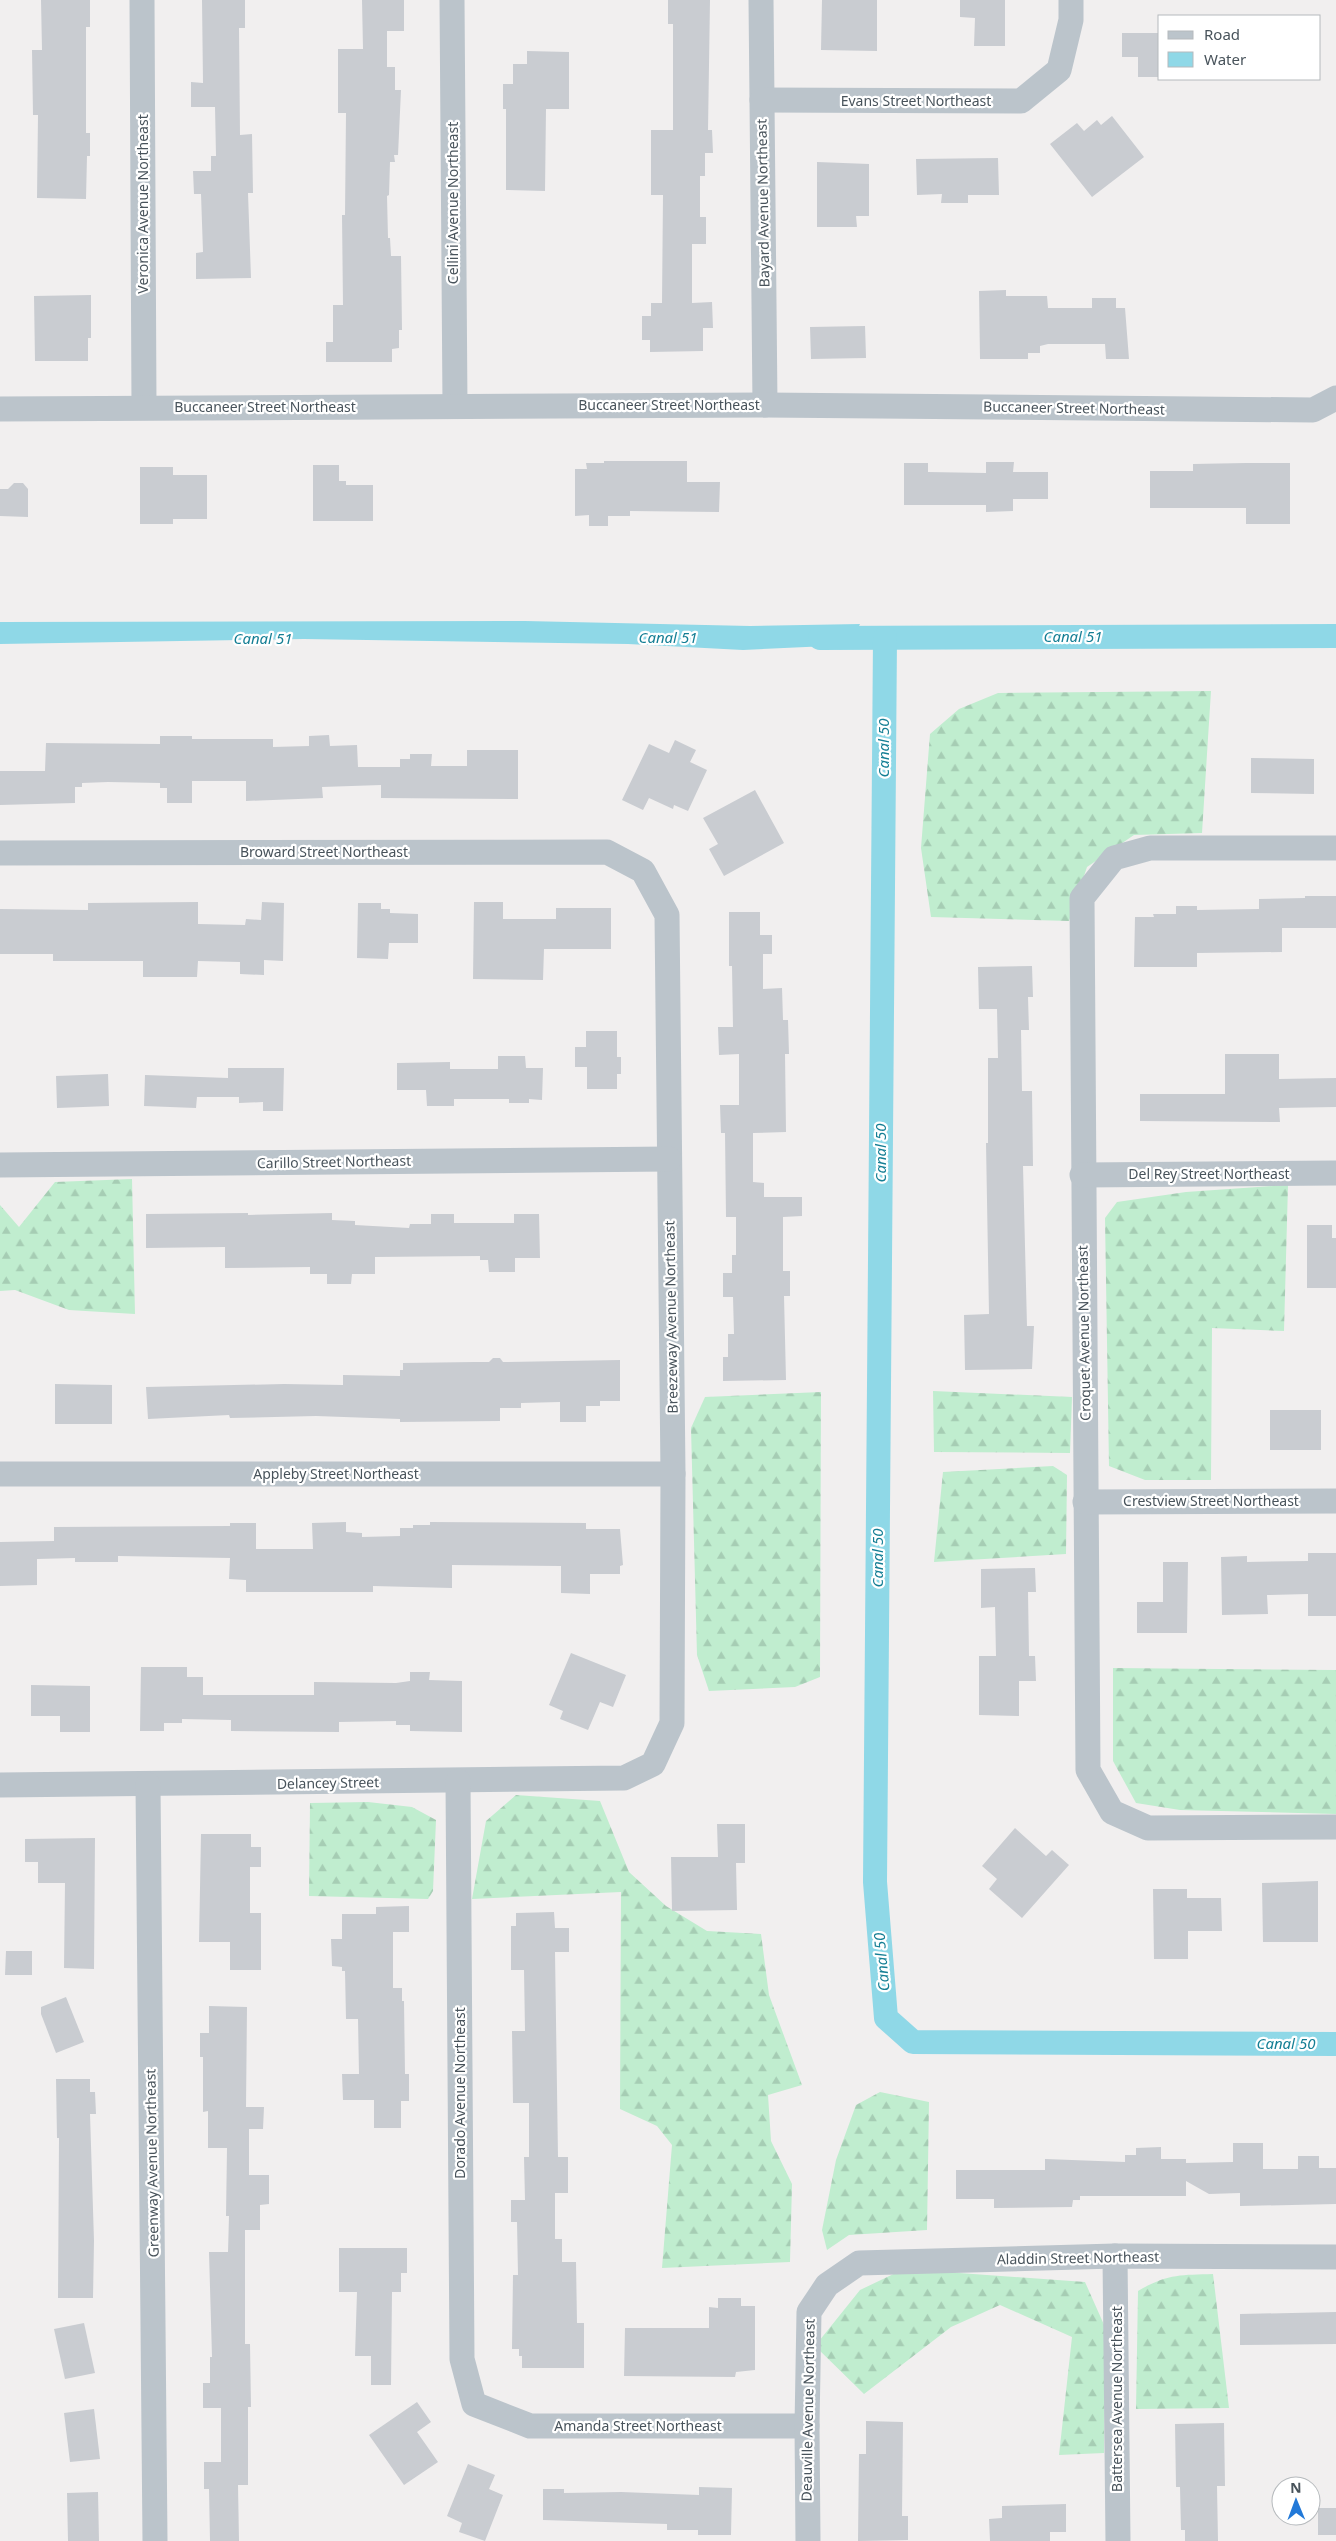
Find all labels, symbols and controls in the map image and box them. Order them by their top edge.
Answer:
legend [1158,15,1321,80]
text: Road [1204,24,1240,44]
text: Water [1204,49,1246,69]
street label: Evans Street Northeast [841,91,991,110]
street label: Veronica Avenue Northeast [133,114,152,294]
street label: Bayard Avenue Northeast [752,119,773,287]
street label: Cellini Avenue Northeast [443,122,462,284]
street label: Buccaneer Street Northeast [578,395,760,414]
street label: Buccaneer Street Northeast [983,396,1165,419]
street label: Buccaneer Street Northeast [174,397,356,416]
water label: Canal 51 [1044,626,1102,646]
water label: Canal 51 [639,627,697,647]
water label: Canal 51 [234,628,292,648]
water label: Canal 50 [873,718,893,777]
street label: Broward Street Northeast [240,842,408,861]
water label: Canal 50 [870,1123,890,1182]
street label: Carillo Street Northeast [257,1151,411,1172]
street label: Del Rey Street Northeast [1128,1164,1290,1183]
street label: Breezeway Avenue Northeast [659,1220,682,1414]
street label: Croquet Avenue Northeast [1072,1245,1095,1421]
street label: Appleby Street Northeast [253,1464,419,1483]
street label: Crestview Street Northeast [1123,1491,1299,1510]
water label: Canal 50 [867,1528,887,1587]
street label: Delancey Street [277,1772,379,1793]
water label: Canal 50 [868,1931,894,1992]
street label: Dorado Avenue Northeast [450,2007,469,2179]
water label: Canal 50 [1257,2033,1316,2053]
street label: Greenway Avenue Northeast [140,2069,163,2258]
street label: Aladdin Street Northeast [997,2247,1159,2268]
street label: Battersea Avenue Northeast [1107,2306,1126,2492]
street label: Deauville Avenue Northeast [796,2318,819,2502]
street label: Amanda Street Northeast [554,2416,722,2435]
north arrow [1271,2476,1321,2526]
text: N [1290,2478,1302,2497]

